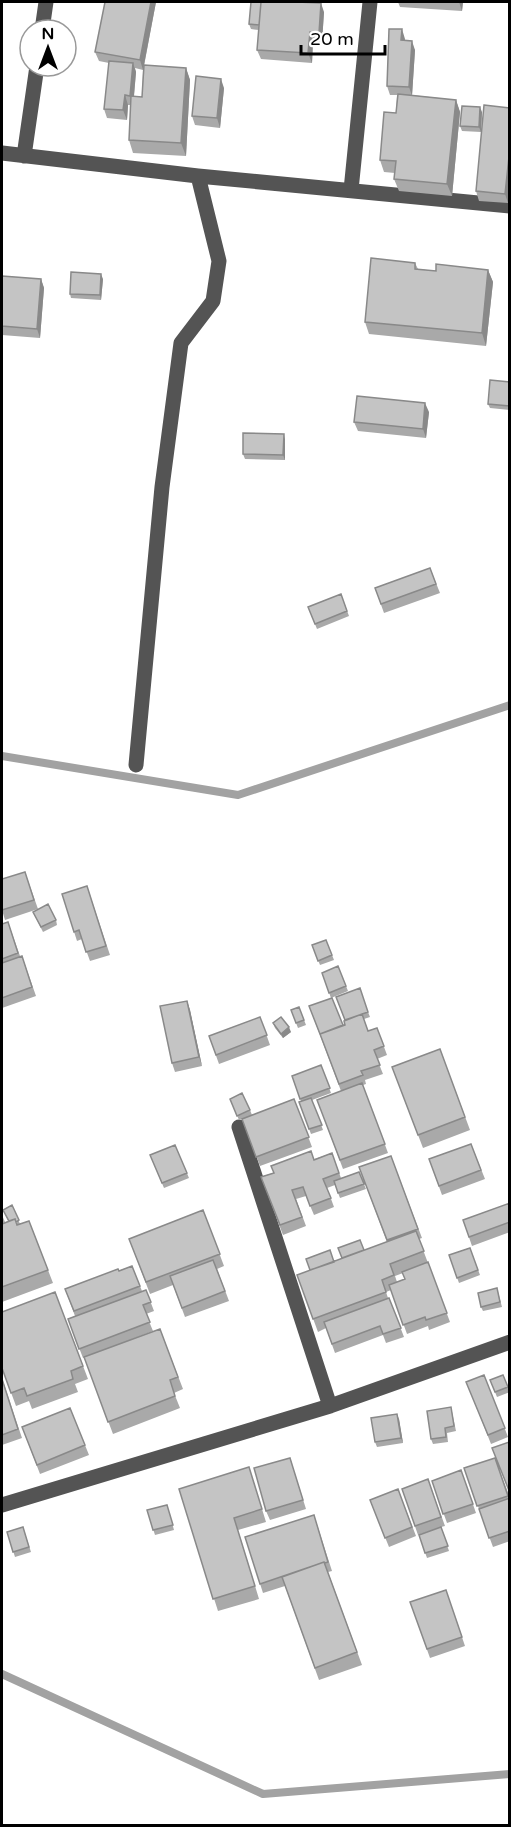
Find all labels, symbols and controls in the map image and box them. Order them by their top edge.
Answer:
north arrow [18,18,78,78]
scale bar [301,18,385,56]
text: N [42,24,54,44]
text: 20 m [310,28,354,50]

